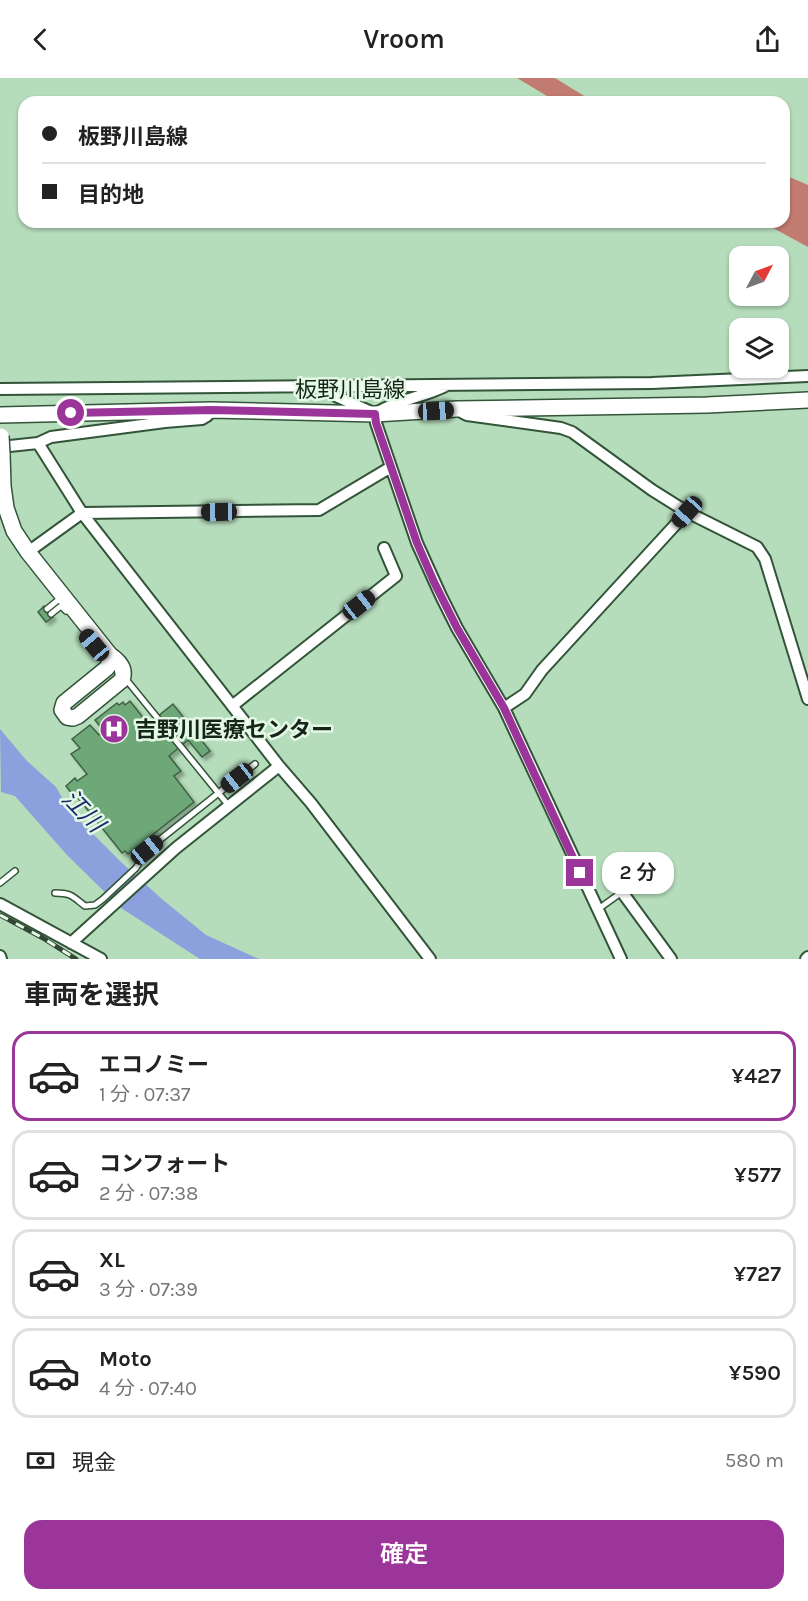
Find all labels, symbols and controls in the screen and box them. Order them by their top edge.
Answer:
icon: back [24,23,57,56]
text: Vroom [363,23,445,55]
icon: share [751,23,784,56]
text: 板野川島線 [78,124,188,150]
text: 目的地 [78,182,144,208]
north arrow [729,246,789,306]
map controls [729,246,789,378]
button: layers [729,318,789,378]
street label: 板野川島線 [295,377,405,403]
route start [57,399,84,426]
car [418,401,454,421]
car [668,493,706,531]
car [201,503,237,521]
car [339,587,379,623]
car [76,625,112,665]
hospital icon: 吉野川医療センター [98,713,130,745]
place label: 吉野川医療センター [135,717,333,743]
car [217,760,257,796]
water label: 江川 [56,784,112,840]
car [127,832,167,868]
callout: 2 分 [601,852,673,894]
route end [566,859,593,886]
text: 2 分 [620,861,656,884]
text: 車両を選択 [24,979,159,1011]
icon: car [27,1049,81,1103]
text: エコノミー [99,1052,209,1078]
text: ¥427 [732,1063,781,1089]
text: 1 分 · 07:37 [99,1083,191,1106]
icon: car [27,1148,81,1202]
text: コンフォート [99,1151,230,1177]
text: ¥577 [734,1162,781,1188]
text: 2 分 · 07:38 [99,1182,198,1205]
icon: car [27,1247,81,1301]
text: XL [99,1247,125,1273]
text: ¥727 [734,1261,781,1287]
text: 3 分 · 07:39 [99,1278,198,1301]
icon: car [27,1346,81,1400]
text: Moto [99,1346,152,1372]
text: ¥590 [729,1360,781,1386]
text: 4 分 · 07:40 [99,1377,197,1400]
icon: cash [24,1444,57,1477]
text: 580 m [725,1449,784,1472]
text: 現金 [72,1450,116,1476]
button: 確定 [24,1520,784,1589]

